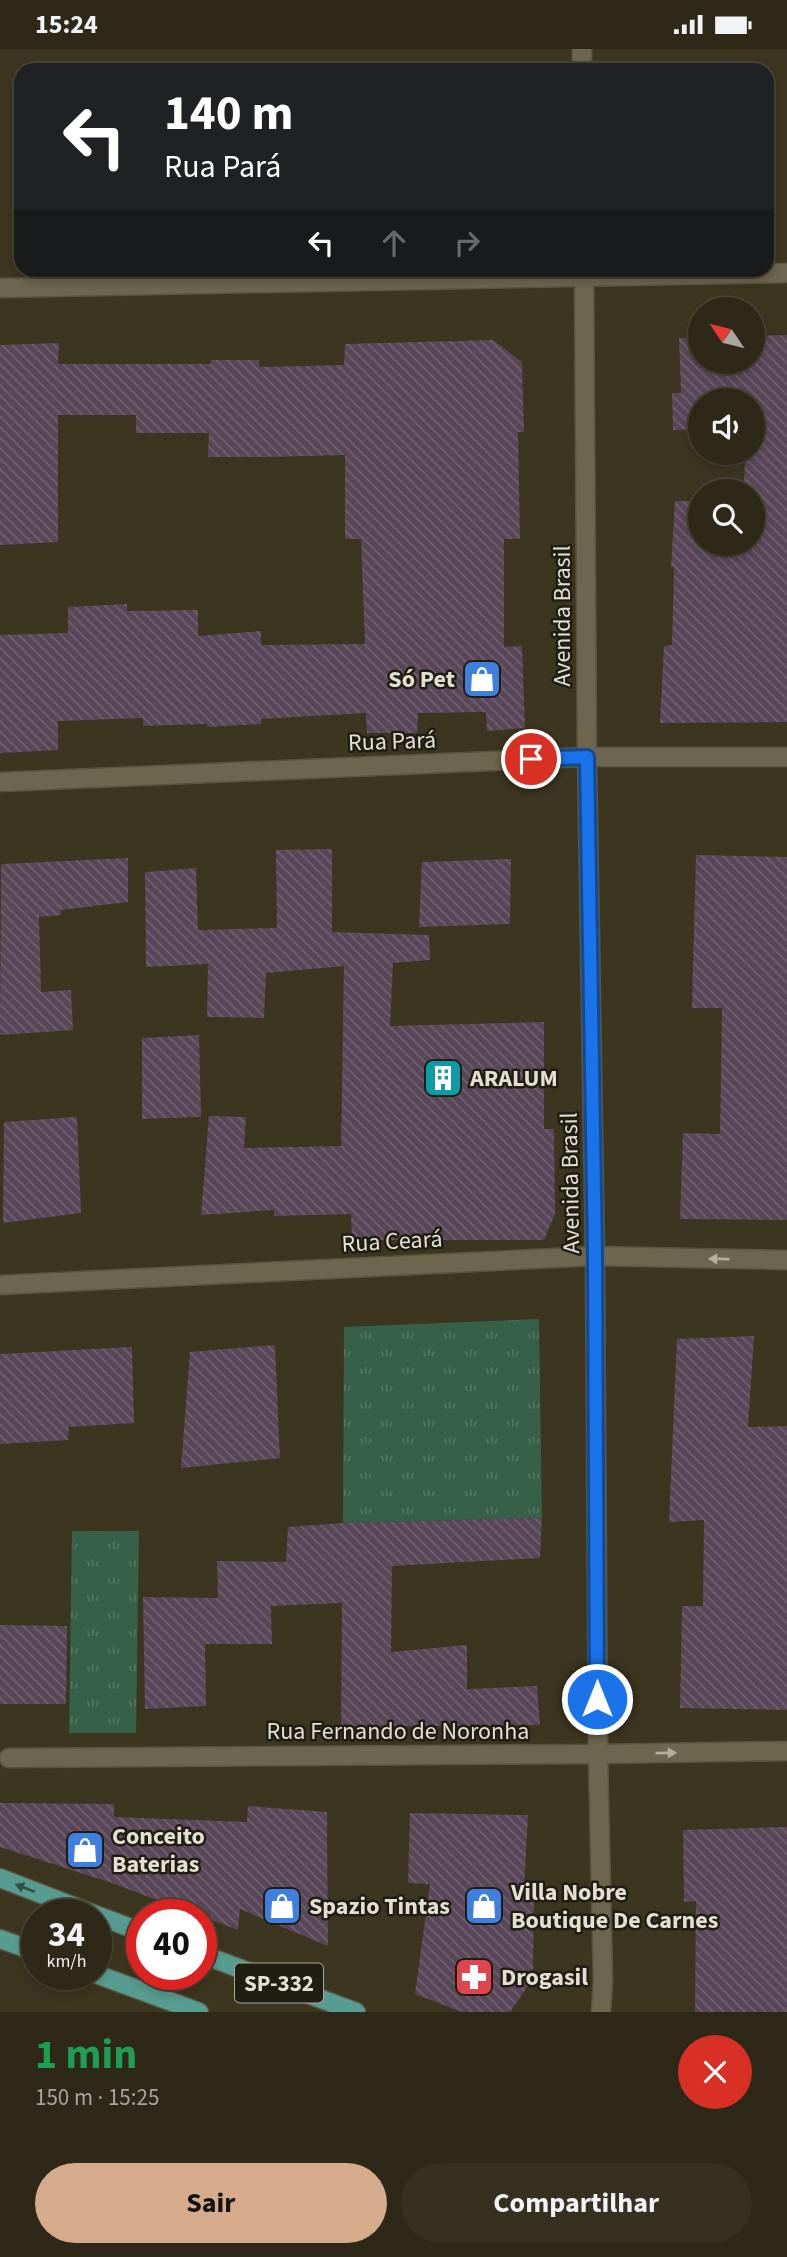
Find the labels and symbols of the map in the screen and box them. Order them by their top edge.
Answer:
north arrow [688,297,765,375]
street label: Avenida Brasil [545,545,580,687]
shop icon: Só Pet [461,658,503,700]
place label: Só Pet [388,662,455,697]
street label: Rua Pará [347,722,437,761]
pin [501,729,561,789]
building icon: ARALUM [422,1057,464,1099]
place label: ARALUM [469,1061,558,1096]
street label: Avenida Brasil [552,1112,589,1254]
street label: Rua Ceará [341,1221,443,1262]
one-way arrow [708,1253,730,1264]
position arrow [560,1662,634,1736]
street label: Rua Fernando de Noronha [267,1714,529,1749]
one-way arrow [655,1747,677,1759]
place label: Conceito Baterias [112,1819,205,1882]
shop icon: Conceito Baterias [64,1829,106,1871]
place label: Villa Nobre Boutique De Carnes [510,1875,718,1938]
one-way arrow [15,1882,36,1893]
shop icon: Spazio Tintas [261,1885,303,1927]
shop icon: Villa Nobre Boutique De Carnes [463,1885,505,1927]
place label: Spazio Tintas [309,1889,450,1924]
speed limit sign: 40 [126,1899,217,1990]
pharmacy icon: Drogasil [453,1956,495,1998]
place label: Drogasil [501,1960,588,1995]
road number: SP-332 [235,1963,323,2003]

